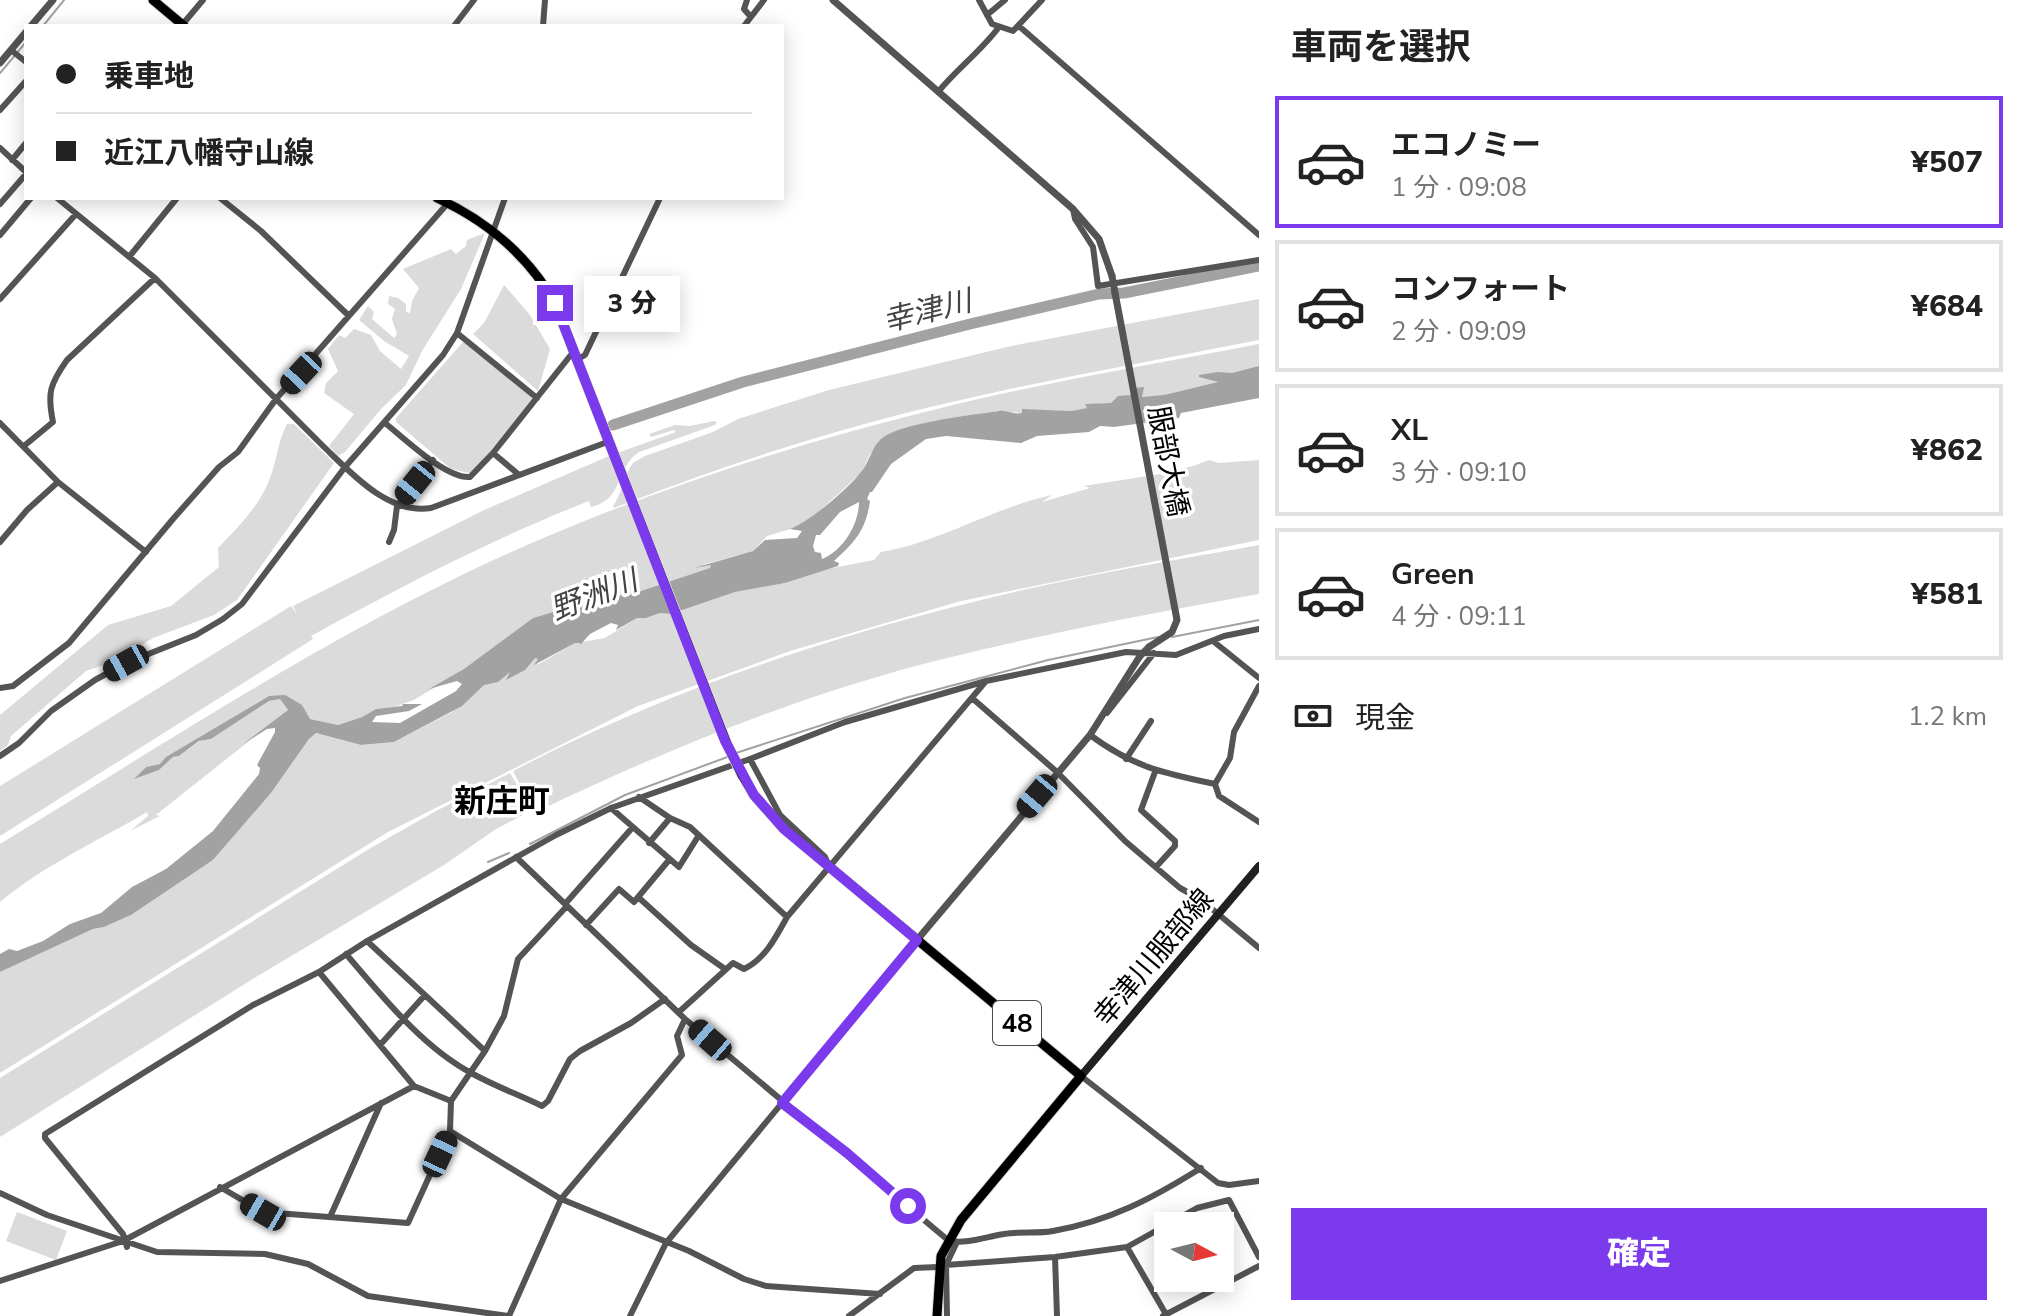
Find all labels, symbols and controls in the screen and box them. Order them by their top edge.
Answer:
text: 車両を選択 [1291,23,1471,72]
text: 乗車地 [104,56,194,97]
text: エコノミー [1391,125,1541,166]
icon: car [1295,126,1367,198]
text: 近江八幡守山線 [104,133,314,174]
text: ¥507 [1911,142,1983,183]
text: 1 分 · 09:08 [1391,170,1527,205]
text: コンフォート [1391,269,1570,310]
icon: car [1295,270,1367,342]
callout: 3 分 [583,275,679,331]
water label: 幸津川 [878,280,979,342]
route end [537,285,573,321]
text: 3 分 [608,286,656,321]
text: ¥684 [1911,286,1983,327]
text: 2 分 · 09:09 [1391,314,1527,349]
car [276,347,326,399]
street label: 服部大橋 [1139,403,1197,520]
text: XL [1391,410,1428,451]
icon: car [1295,414,1367,486]
text: ¥862 [1911,430,1983,471]
text: 3 分 · 09:10 [1391,455,1527,490]
car [391,457,439,509]
text: Green [1391,554,1475,595]
icon: car [1295,558,1367,630]
water label: 野洲川 [545,559,646,631]
text: ¥581 [1911,574,1983,615]
text: 4 分 · 09:11 [1391,599,1527,634]
car [99,641,153,685]
icon: cash [1291,694,1335,738]
text: 現金 [1355,698,1415,739]
text: 1.2 km [1908,699,1987,734]
car [1012,770,1062,822]
district label: 新庄町 [454,780,550,823]
street label: 幸津川服部線 [1085,881,1222,1034]
road number: 48 [993,1001,1041,1045]
car [684,1015,736,1065]
car [419,1127,461,1181]
route start [890,1188,926,1224]
car [236,1190,290,1234]
button: 確定 [1291,1208,1987,1300]
north arrow [1154,1212,1234,1292]
map controls [1154,1212,1234,1292]

